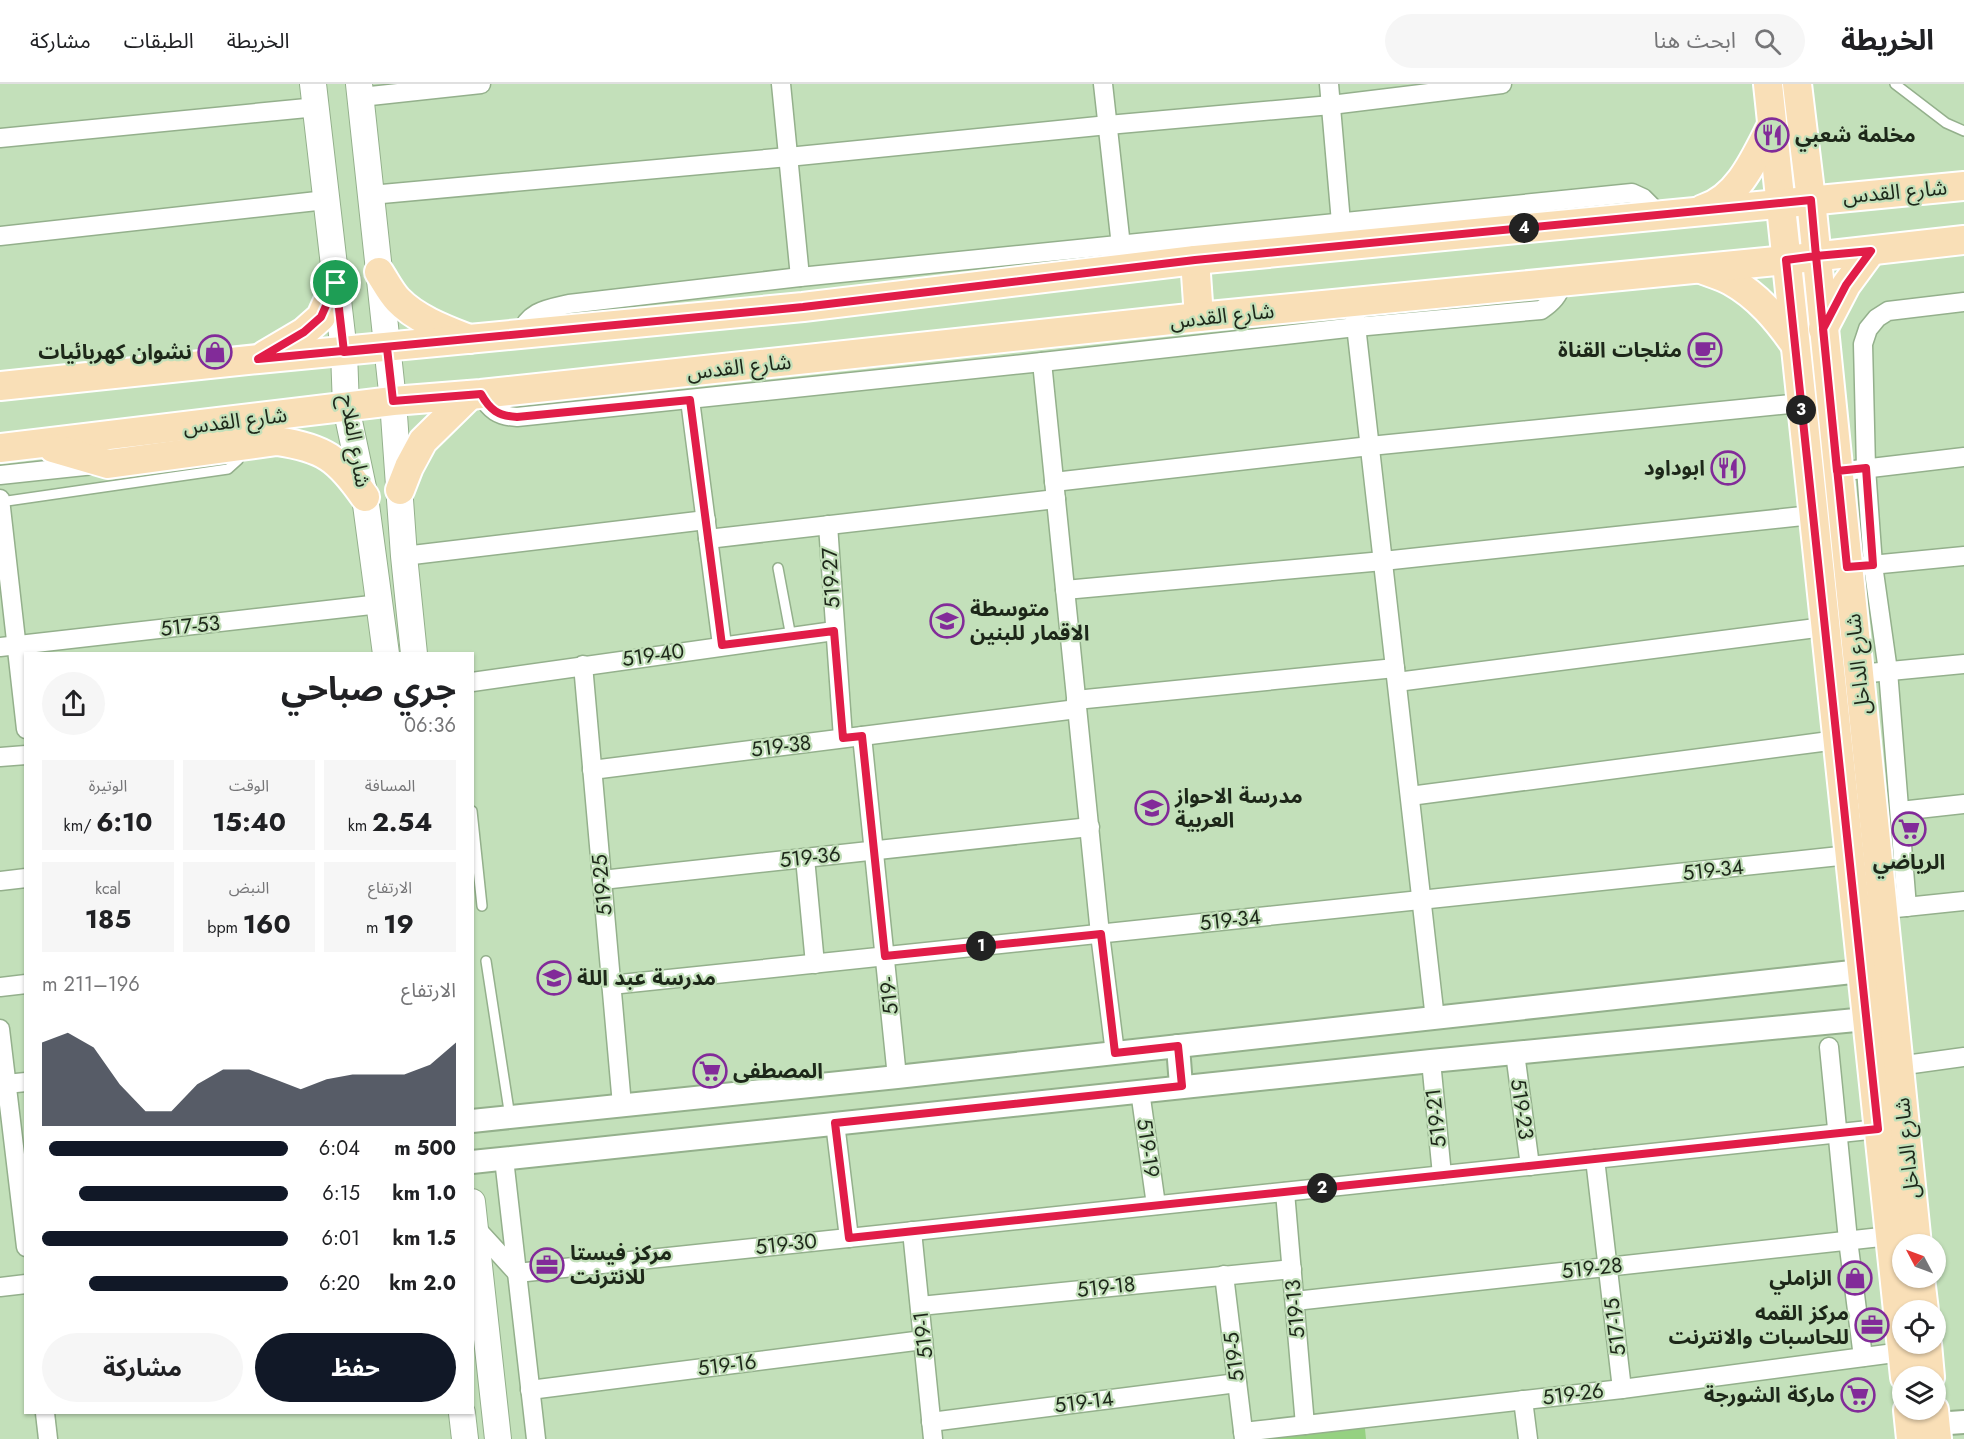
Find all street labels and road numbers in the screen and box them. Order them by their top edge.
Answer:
street label: شارع القدس [1842,172,1948,212]
street label: شارع القدس [1168,296,1276,336]
street label: شارع القدس [685,347,793,387]
street label: شارع الفلاح [332,392,378,490]
street label: شارع القدس [181,400,289,442]
street label: 519-27 [814,547,848,609]
street label: 517-53 [159,608,221,644]
street label: شارع الداخل [1838,612,1878,716]
street label: 519-40 [620,636,686,674]
street label: 519-38 [749,727,813,765]
street label: 519-36 [778,839,842,875]
street label: 519-34 [1681,852,1745,888]
street label: 519-25 [584,853,620,917]
street label: 519-34 [1198,902,1262,938]
street label: 519- [872,975,906,1016]
street label: 519-23 [1503,1077,1541,1141]
street label: 519-21 [1418,1087,1454,1149]
street label: شارع الداخل [1887,1096,1927,1200]
street label: 519-19 [1129,1117,1167,1179]
street label: 519-30 [754,1226,818,1262]
street label: 519-28 [1560,1250,1624,1286]
street label: 519-18 [1075,1269,1137,1305]
street label: 519-13 [1277,1278,1313,1340]
street label: 517-15 [1597,1296,1633,1358]
street label: 519-1 [906,1310,940,1360]
street label: 519-5 [1216,1331,1252,1383]
street label: 519-16 [696,1346,758,1384]
street label: 519-26 [1540,1375,1606,1413]
street label: 519-14 [1053,1383,1115,1421]

